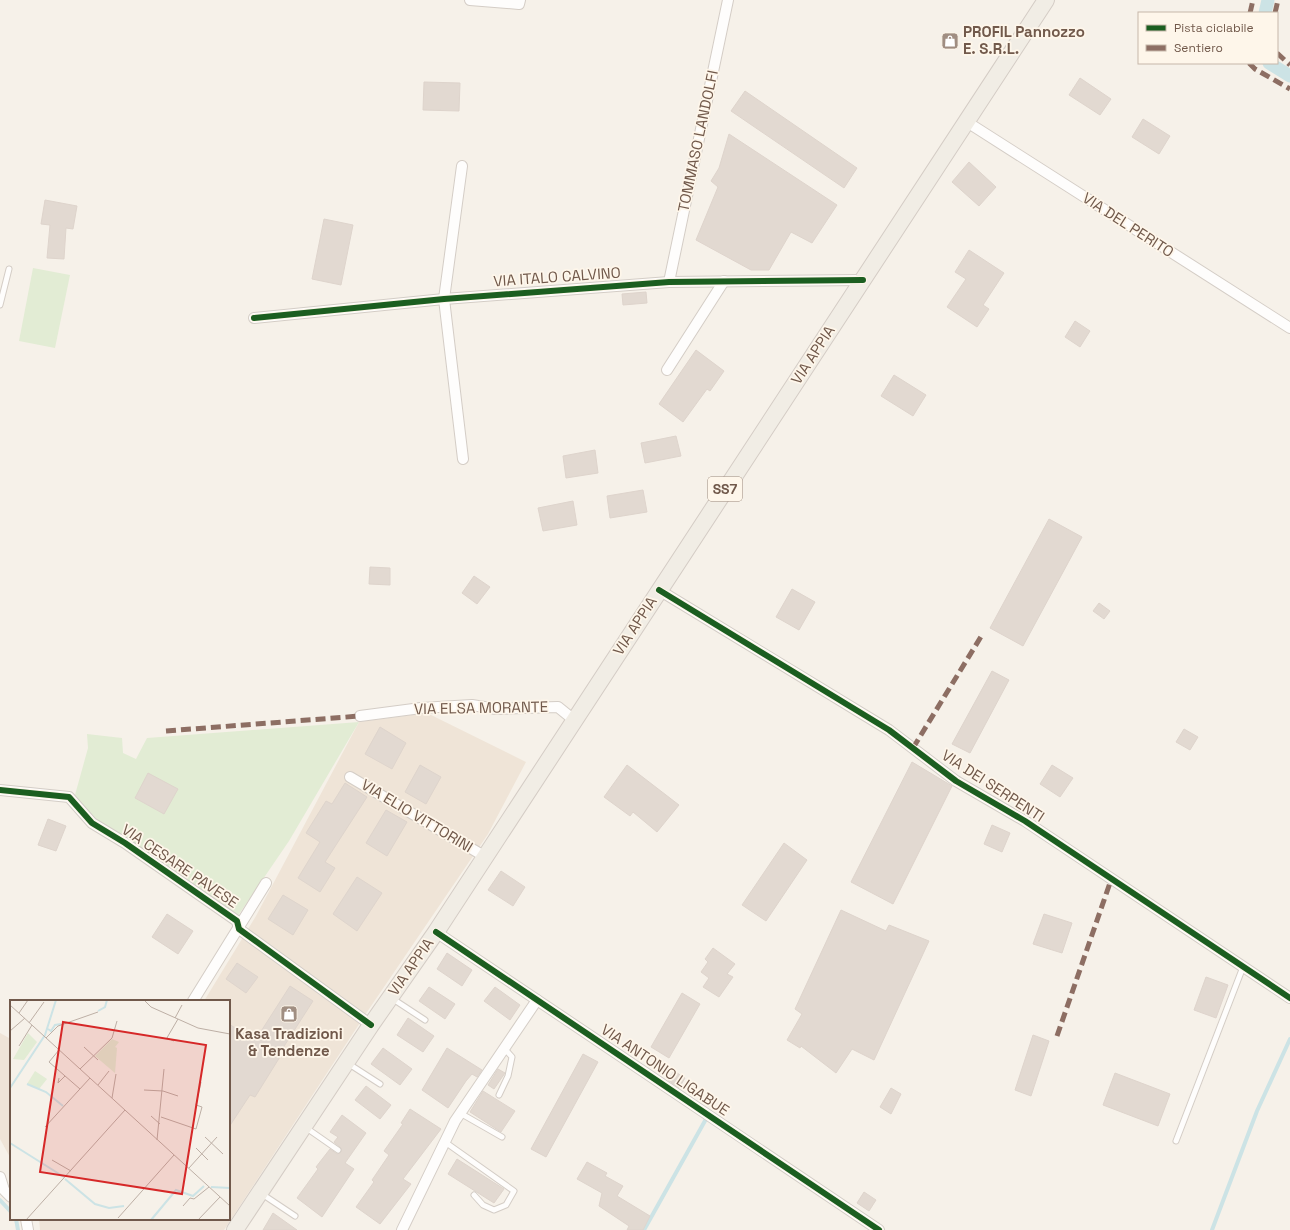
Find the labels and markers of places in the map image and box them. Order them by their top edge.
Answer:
place label: PROFIL Pannozzo E. S.R.L. [963,22,1085,58]
shop icon: PROFIL Pannozzo E. S.R.L. [940,31,960,51]
shop icon: Kasa Tradizioni & Tendenze [279,1004,299,1024]
place label: Kasa Tradizioni & Tendenze [235,1024,343,1060]

